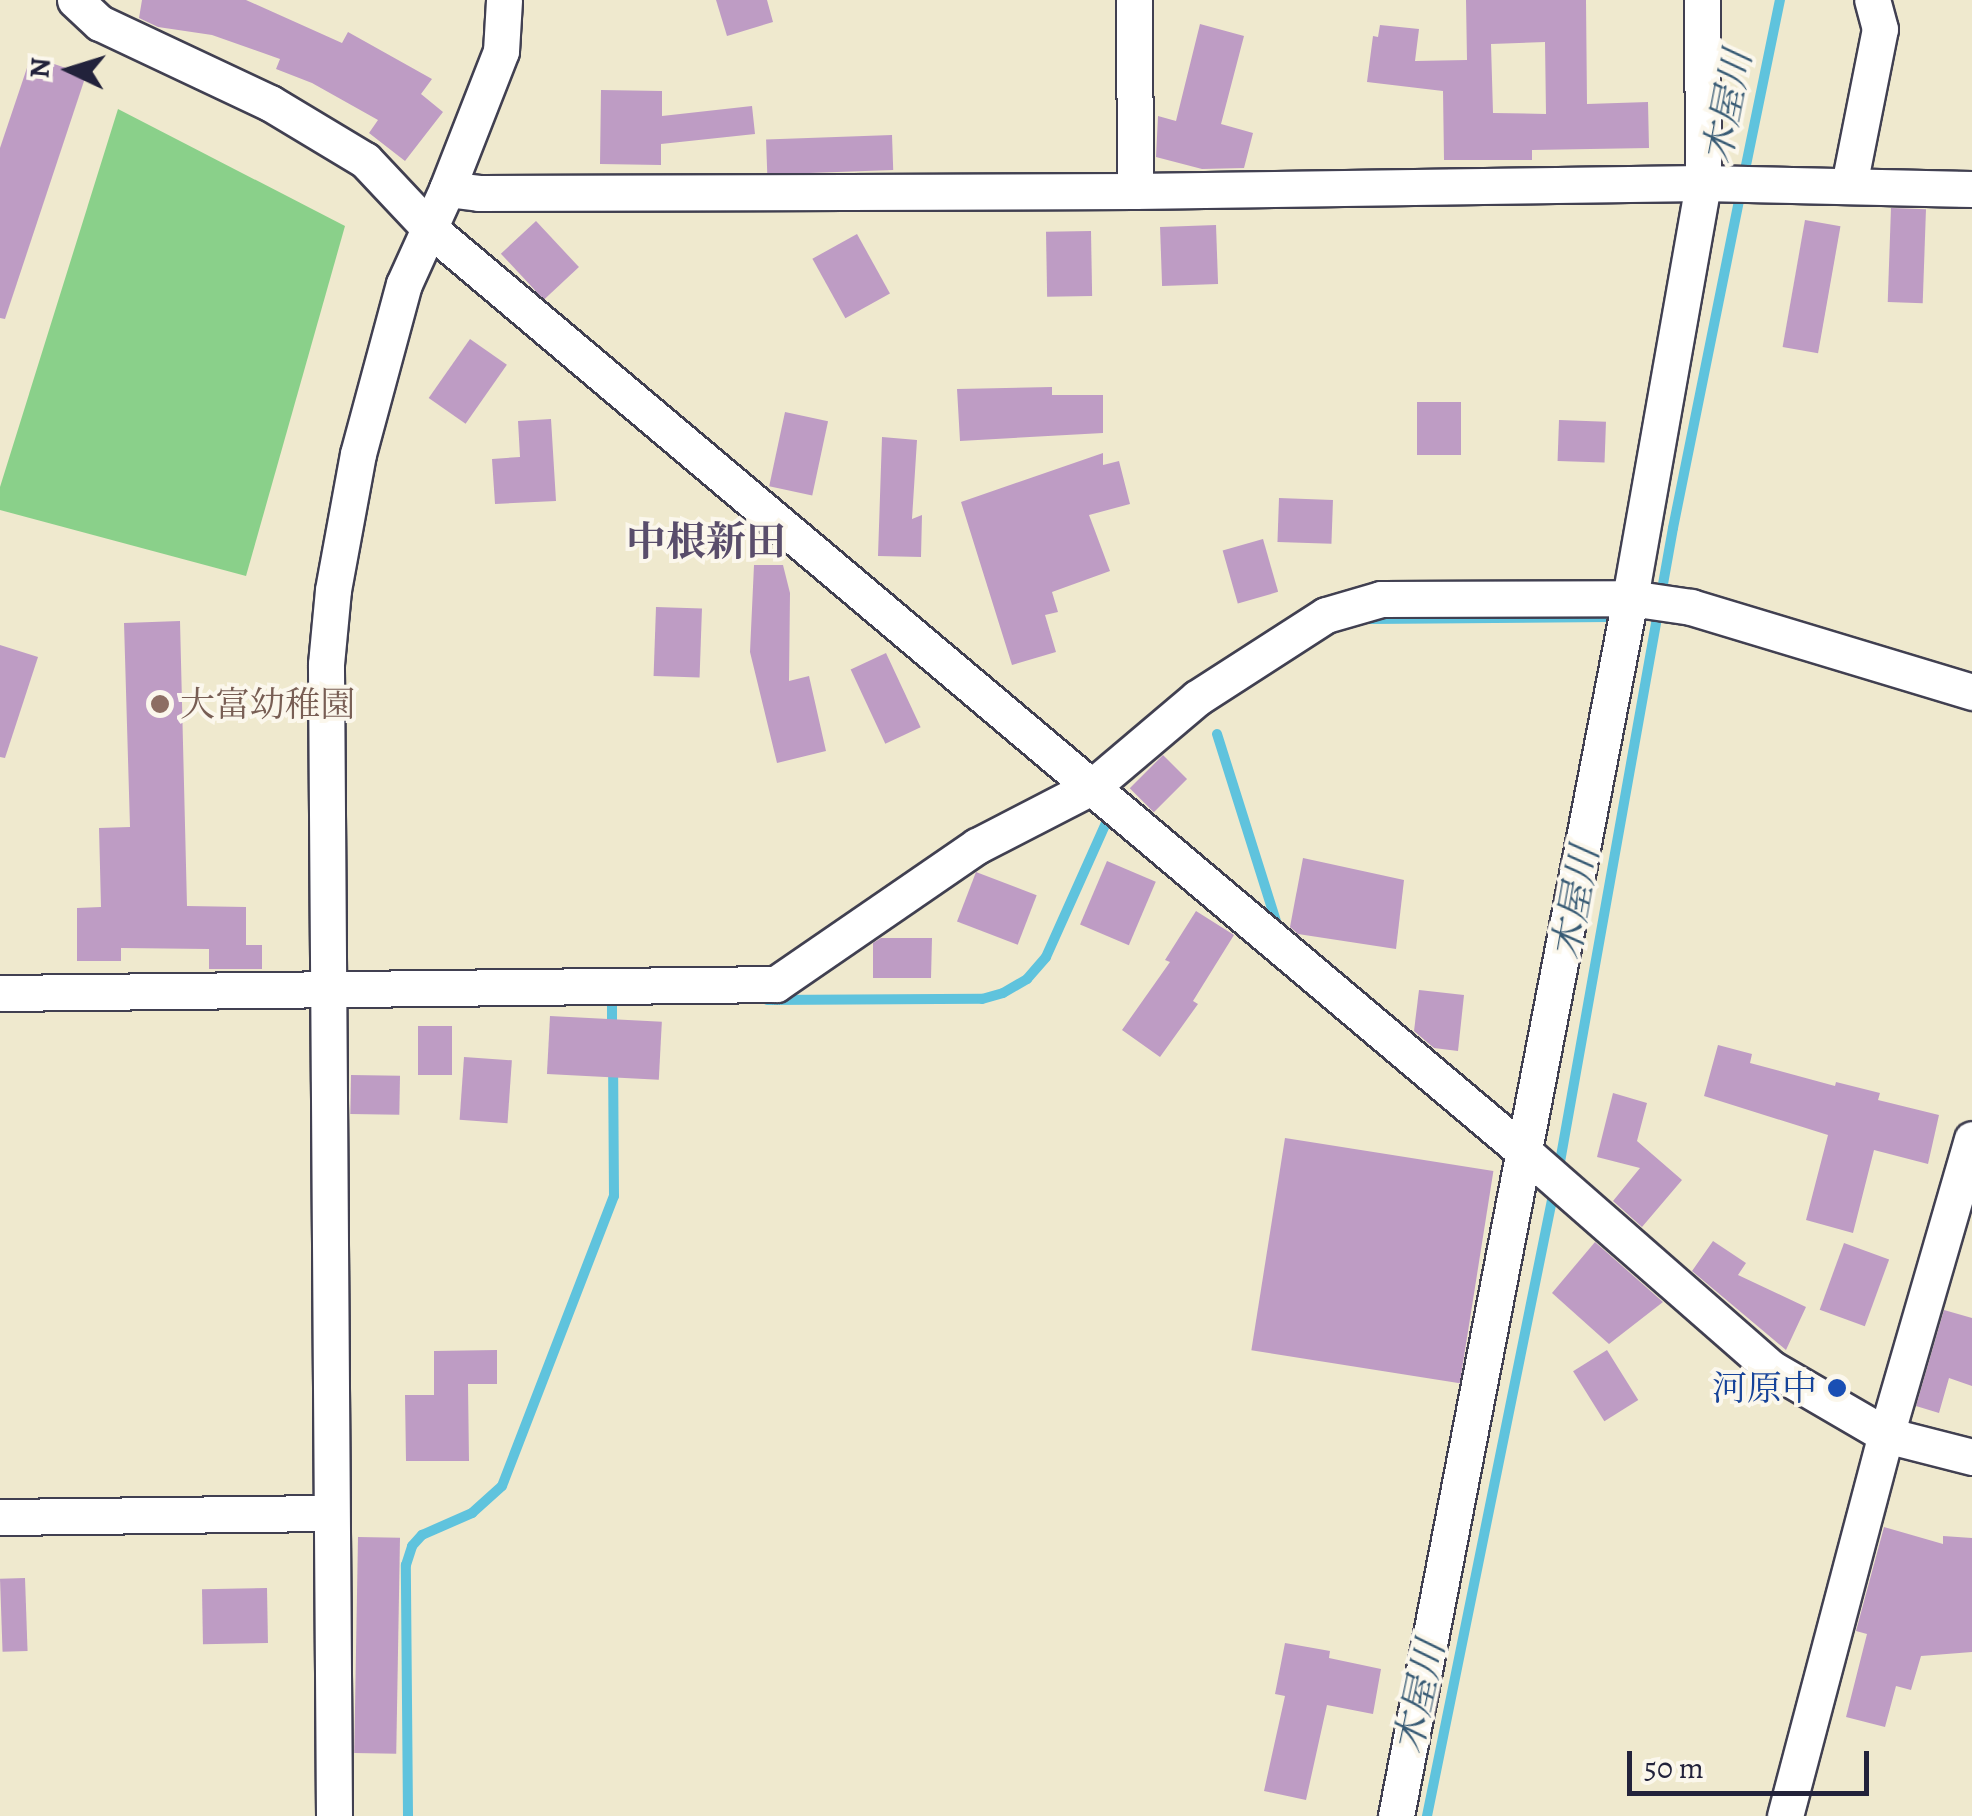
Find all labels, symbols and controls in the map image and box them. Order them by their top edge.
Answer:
north arrow [20,20,120,120]
water label: 木屋川 [1695,47,1761,167]
text: N [20,56,60,79]
district label: 中根新田 [626,518,786,566]
place label: 大富幼稚園 [180,683,355,725]
marker: 大富幼稚園 [149,693,171,715]
water label: 木屋川 [1544,843,1608,963]
place label: 河原中 [1712,1367,1817,1409]
marker: 河原中 [1826,1377,1848,1399]
water label: 木屋川 [1386,1637,1454,1757]
scale bar [1632,1731,1874,1793]
text: 50 m [1644,1748,1704,1788]

